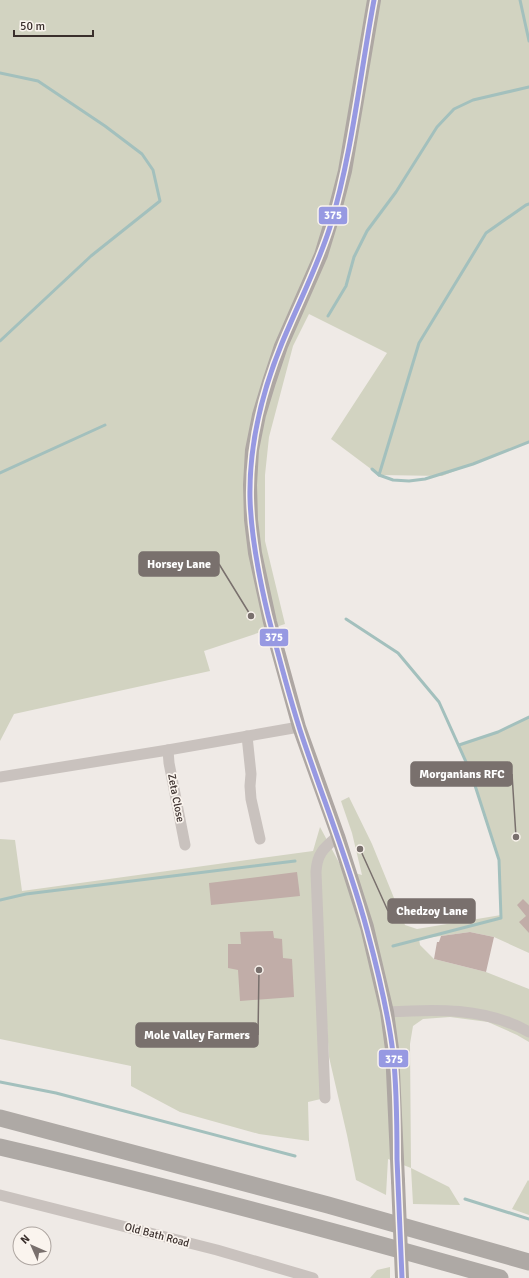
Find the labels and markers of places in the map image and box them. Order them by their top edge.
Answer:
callout: Horsey Lane [139,552,219,576]
callout: Morganians RFC [411,762,512,786]
callout: Chedzoy Lane [388,899,475,923]
callout: Mole Valley Farmers [136,1023,258,1047]

